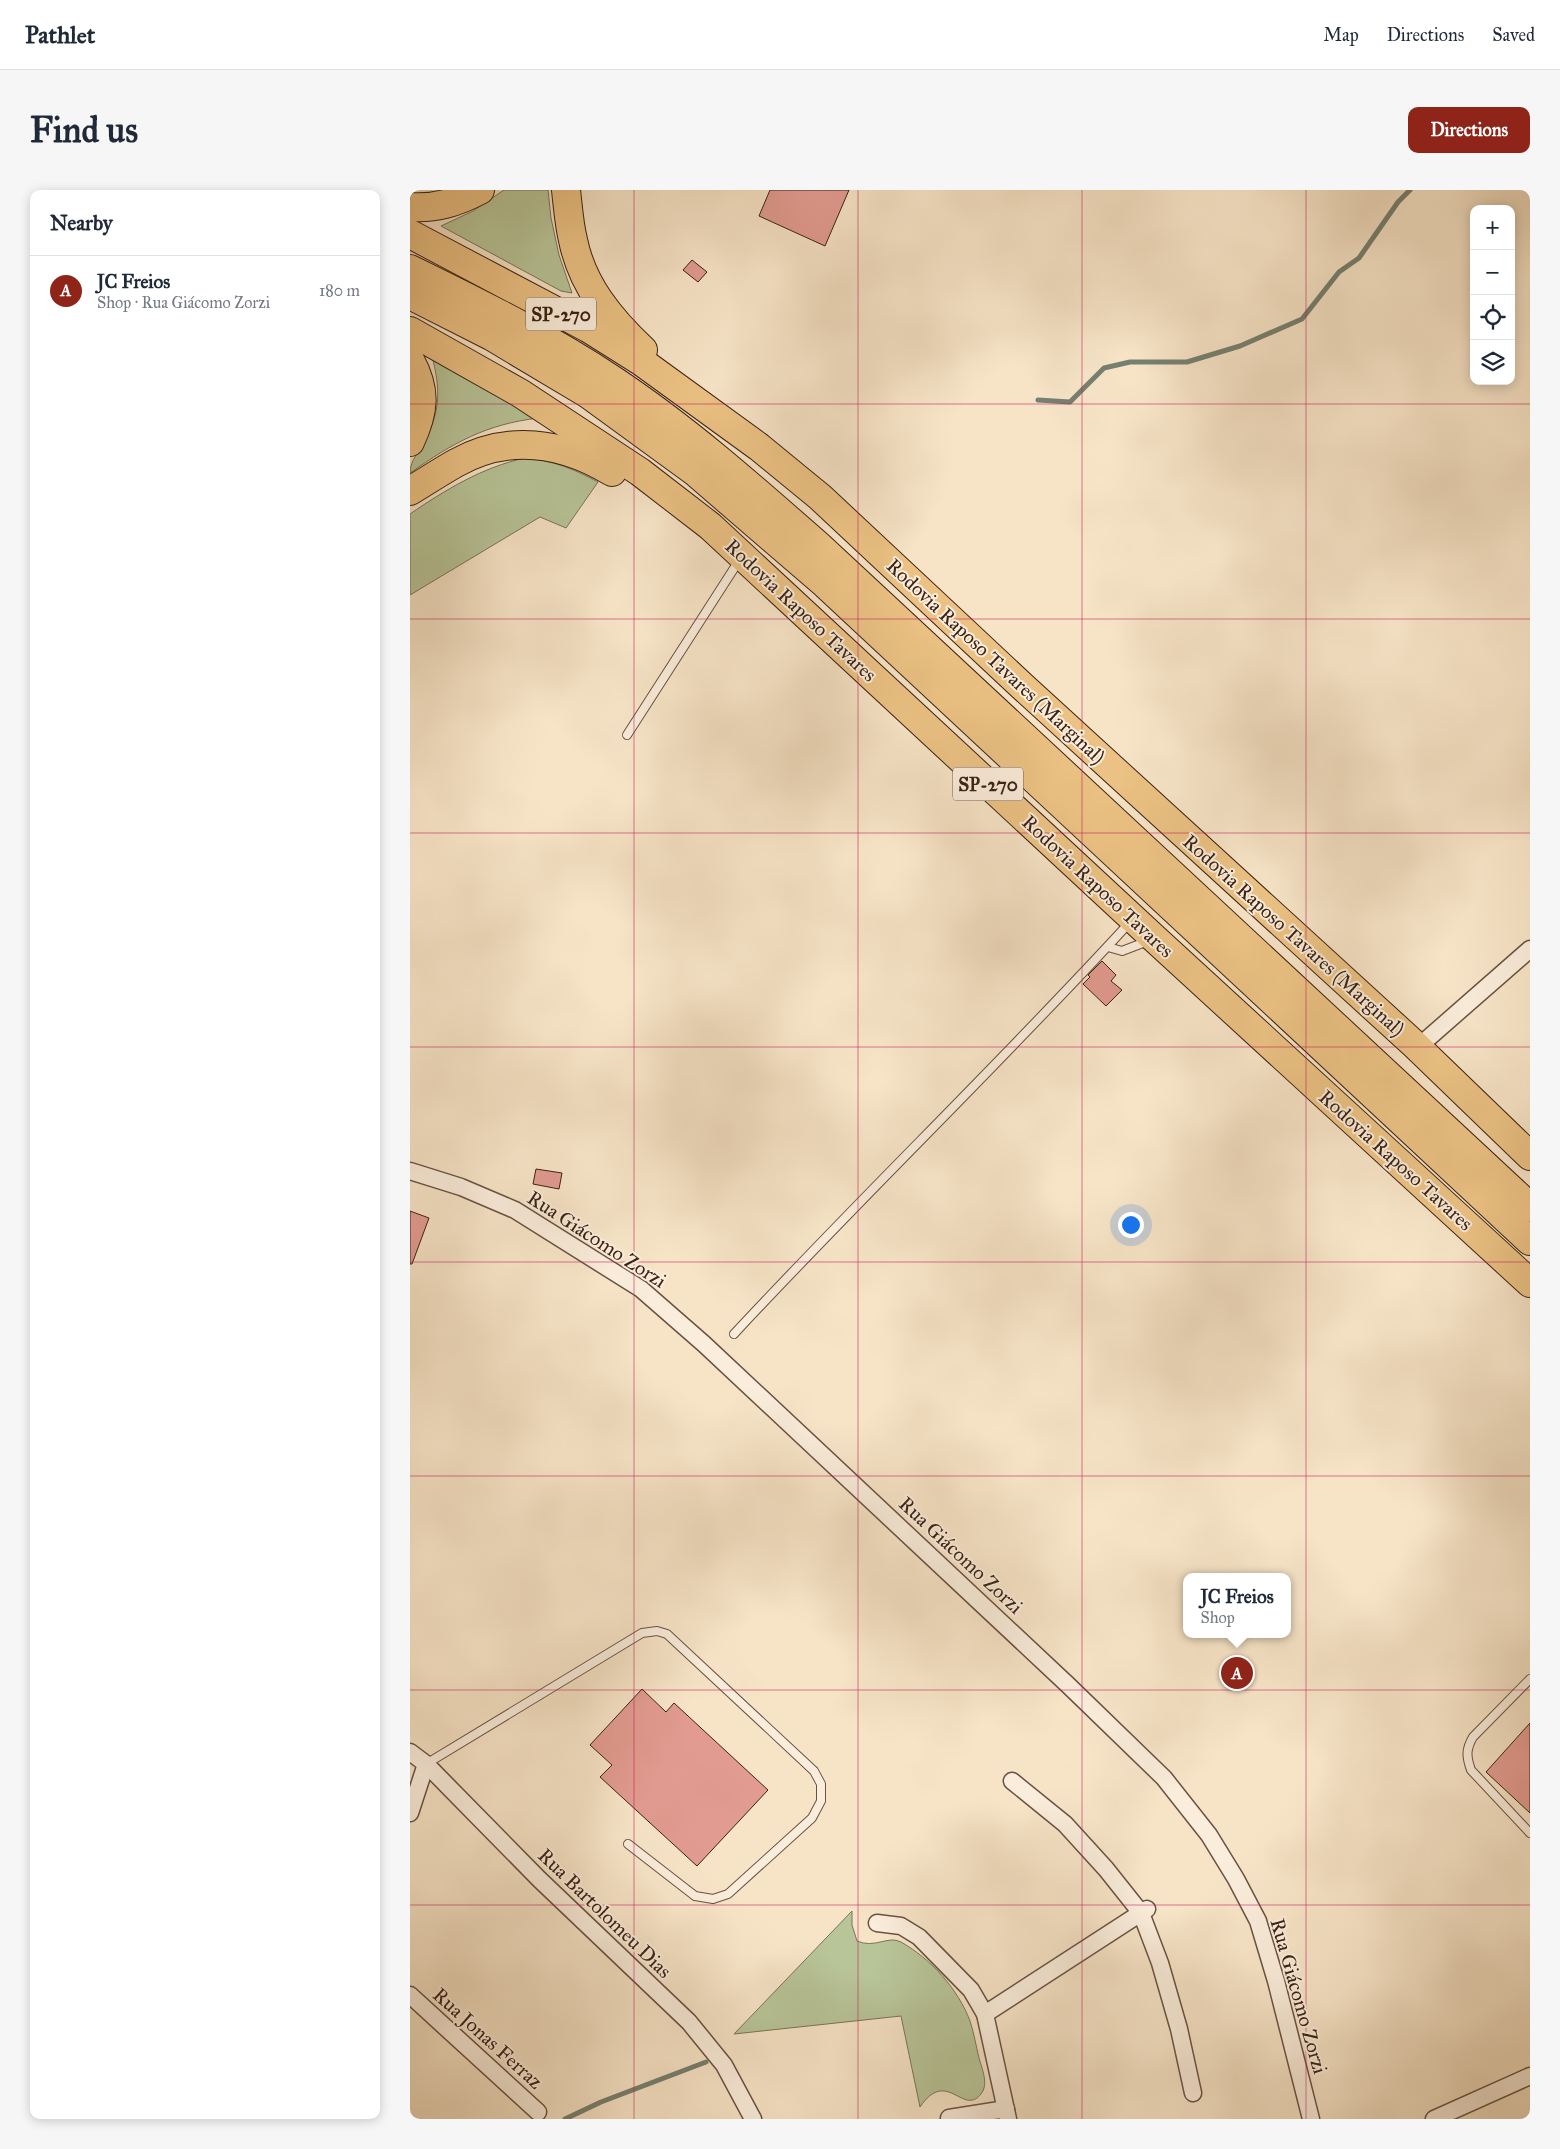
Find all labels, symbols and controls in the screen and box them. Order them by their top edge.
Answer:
text: Pathlet [25,20,95,50]
text: Map [1323,24,1359,46]
text: Directions [1387,24,1464,46]
text: Saved [1492,24,1535,46]
button: Directions [1408,107,1530,153]
text: Find us [30,109,138,152]
map controls [1470,205,1515,385]
button: + [1470,205,1515,250]
text: Nearby [50,210,113,236]
button: − [1470,250,1515,295]
text: JC Freios [97,270,170,293]
text: A [61,281,71,300]
text: 180 m [319,281,360,300]
text: Shop · Rua Giácomo Zorzi [97,293,270,312]
button: locate [1470,295,1515,340]
road number: SP-270 [526,298,596,330]
button: layers [1470,340,1515,385]
street label: Rodovia Raposo Tavares [720,534,882,686]
street label: Rodovia Raposo Tavares (Marginal) [881,553,1110,769]
road number: SP-270 [953,768,1023,800]
street label: Rodovia Raposo Tavares [1017,810,1179,962]
street label: Rodovia Raposo Tavares (Marginal) [1178,829,1410,1042]
street label: Rodovia Raposo Tavares [1314,1085,1478,1235]
street label: Rua Giácomo Zorzi [523,1185,671,1293]
your location [1118,1212,1144,1238]
street label: Rua Giácomo Zorzi [894,1491,1028,1619]
popup [1183,1573,1291,1638]
text: JC Freios [1200,1585,1274,1608]
text: Shop [1200,1608,1235,1627]
pin: A [1221,1654,1253,1692]
street label: Rua Bartolomeu Dias [533,1843,677,1983]
street label: Rua Giácomo Zorzi [1265,1915,1333,2077]
street label: Rua Jonas Ferraz [427,1982,548,2094]

